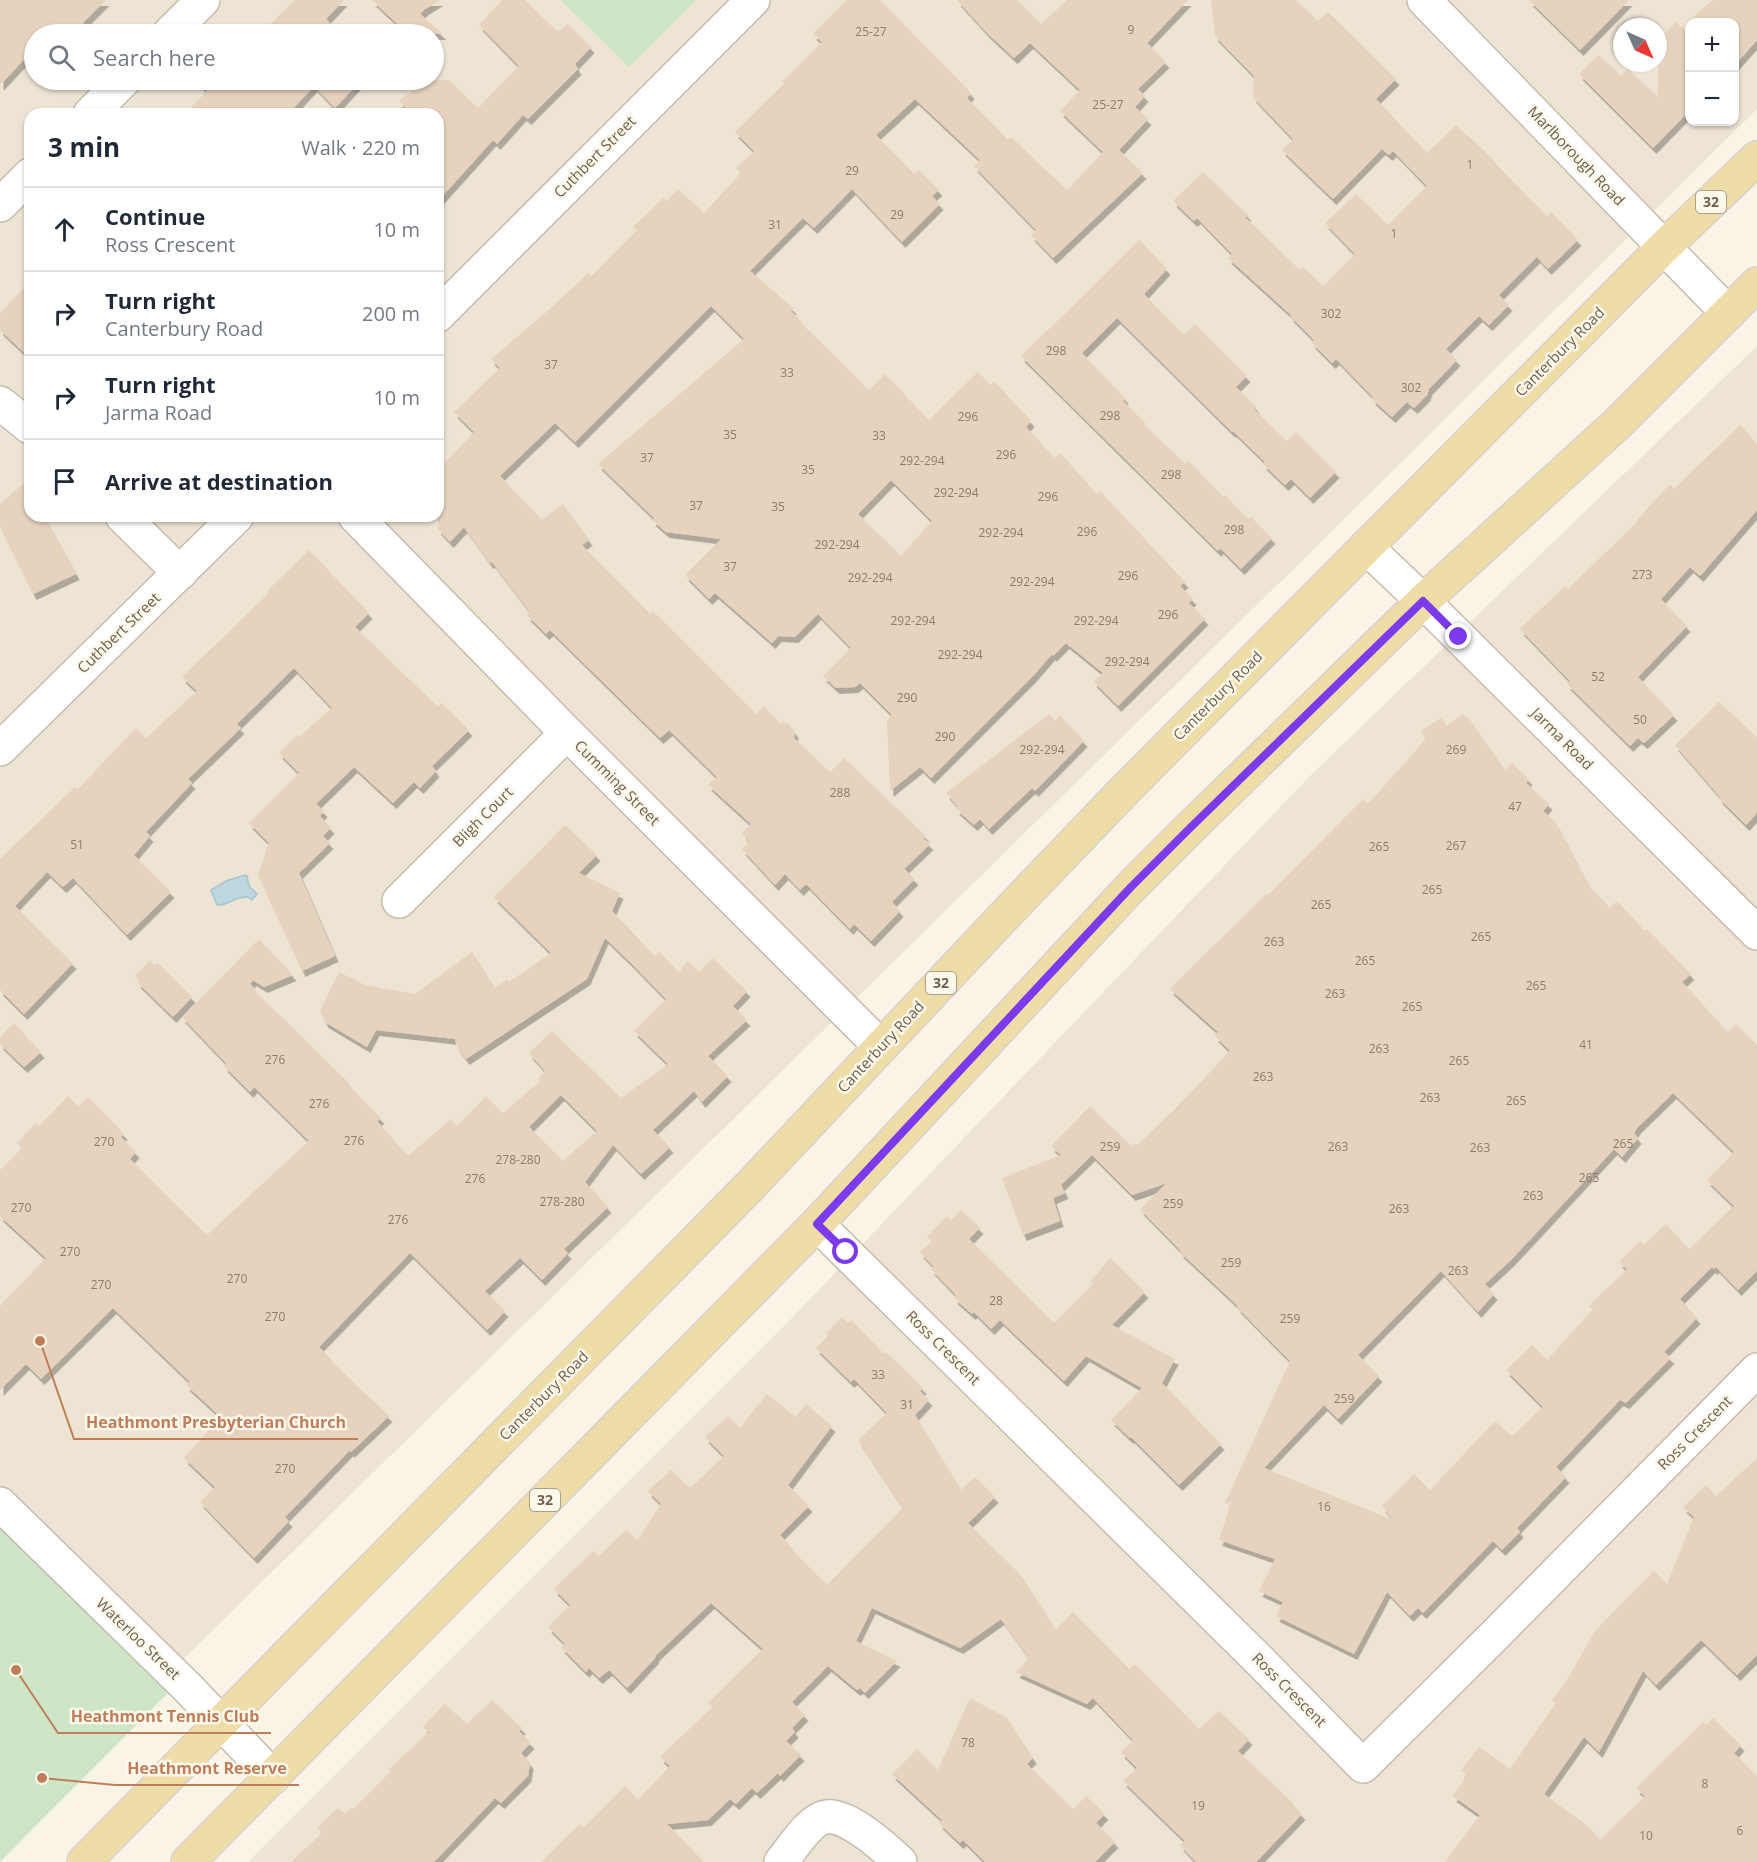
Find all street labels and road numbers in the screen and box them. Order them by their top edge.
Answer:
street label: Marlborough Road [1524,101,1630,209]
street label: Cuthbert Street [549,111,640,202]
road number: 32 [1696,191,1726,213]
street label: Canterbury Road [1510,302,1608,400]
street label: Cuthbert Street [72,588,164,677]
street label: Canterbury Road [1168,646,1266,744]
street label: Jarma Road [1526,701,1598,774]
street label: Cumming Street [571,735,665,829]
street label: Bligh Court [448,782,517,851]
road number: 32 [926,972,956,994]
street label: Canterbury Road [833,996,928,1097]
street label: Ross Crescent [902,1306,985,1389]
street label: Canterbury Road [494,1346,592,1444]
street label: Ross Crescent [1653,1391,1736,1474]
road number: 32 [530,1489,560,1511]
street label: Waterloo Street [92,1593,185,1684]
street label: Ross Crescent [1248,1648,1331,1731]

